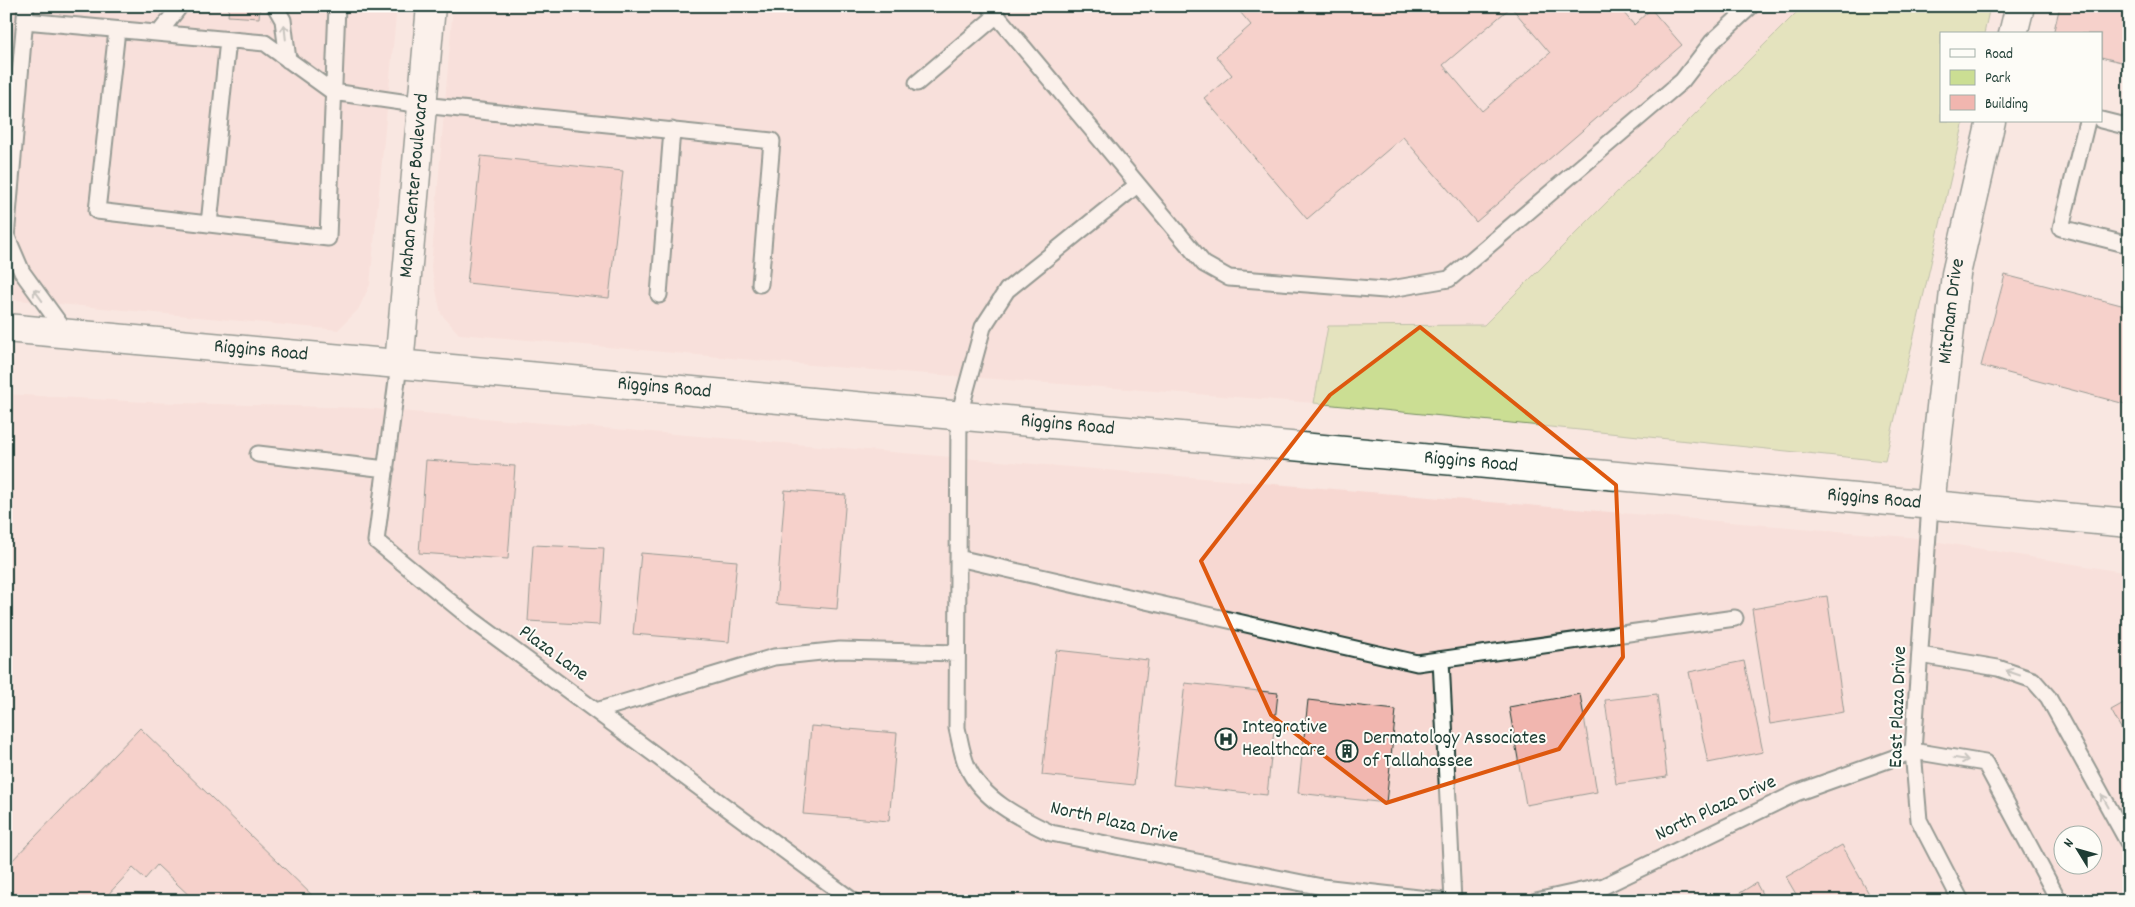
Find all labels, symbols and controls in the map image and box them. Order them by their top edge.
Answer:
one-way arrow [280,24,290,40]
legend [1940,32,2102,122]
text: Road [1985,44,2013,66]
text: Park [1985,68,2011,90]
street label: Mahan Center Boulevard [393,92,437,279]
text: Building [1985,94,2028,116]
street label: Mitcham Drive [1932,255,1973,366]
one-way arrow [32,289,43,302]
street label: Riggins Road [213,333,309,370]
street label: Riggins Road [616,370,712,407]
street label: Riggins Road [1019,407,1116,444]
street label: Riggins Road [1423,444,1519,481]
street label: Riggins Road [1826,481,1922,518]
street label: Plaza Lane [512,619,594,689]
street label: East Plaza Drive [1883,645,1915,769]
one-way arrow [2006,668,2021,677]
place label: Integrative Healthcare [1242,714,1328,765]
place label: Dermatology Associates of Tallahassee [1363,725,1546,776]
hospital icon: Integrative Healthcare [1214,727,1238,751]
building icon: Dermatology Associates of Tallahassee [1335,739,1359,763]
one-way arrow [1953,755,1969,765]
street label: North Plaza Drive [1651,769,1781,849]
one-way arrow [2100,794,2109,809]
street label: North Plaza Drive [1047,795,1181,851]
north arrow [2052,824,2102,874]
text: N [2059,835,2079,852]

